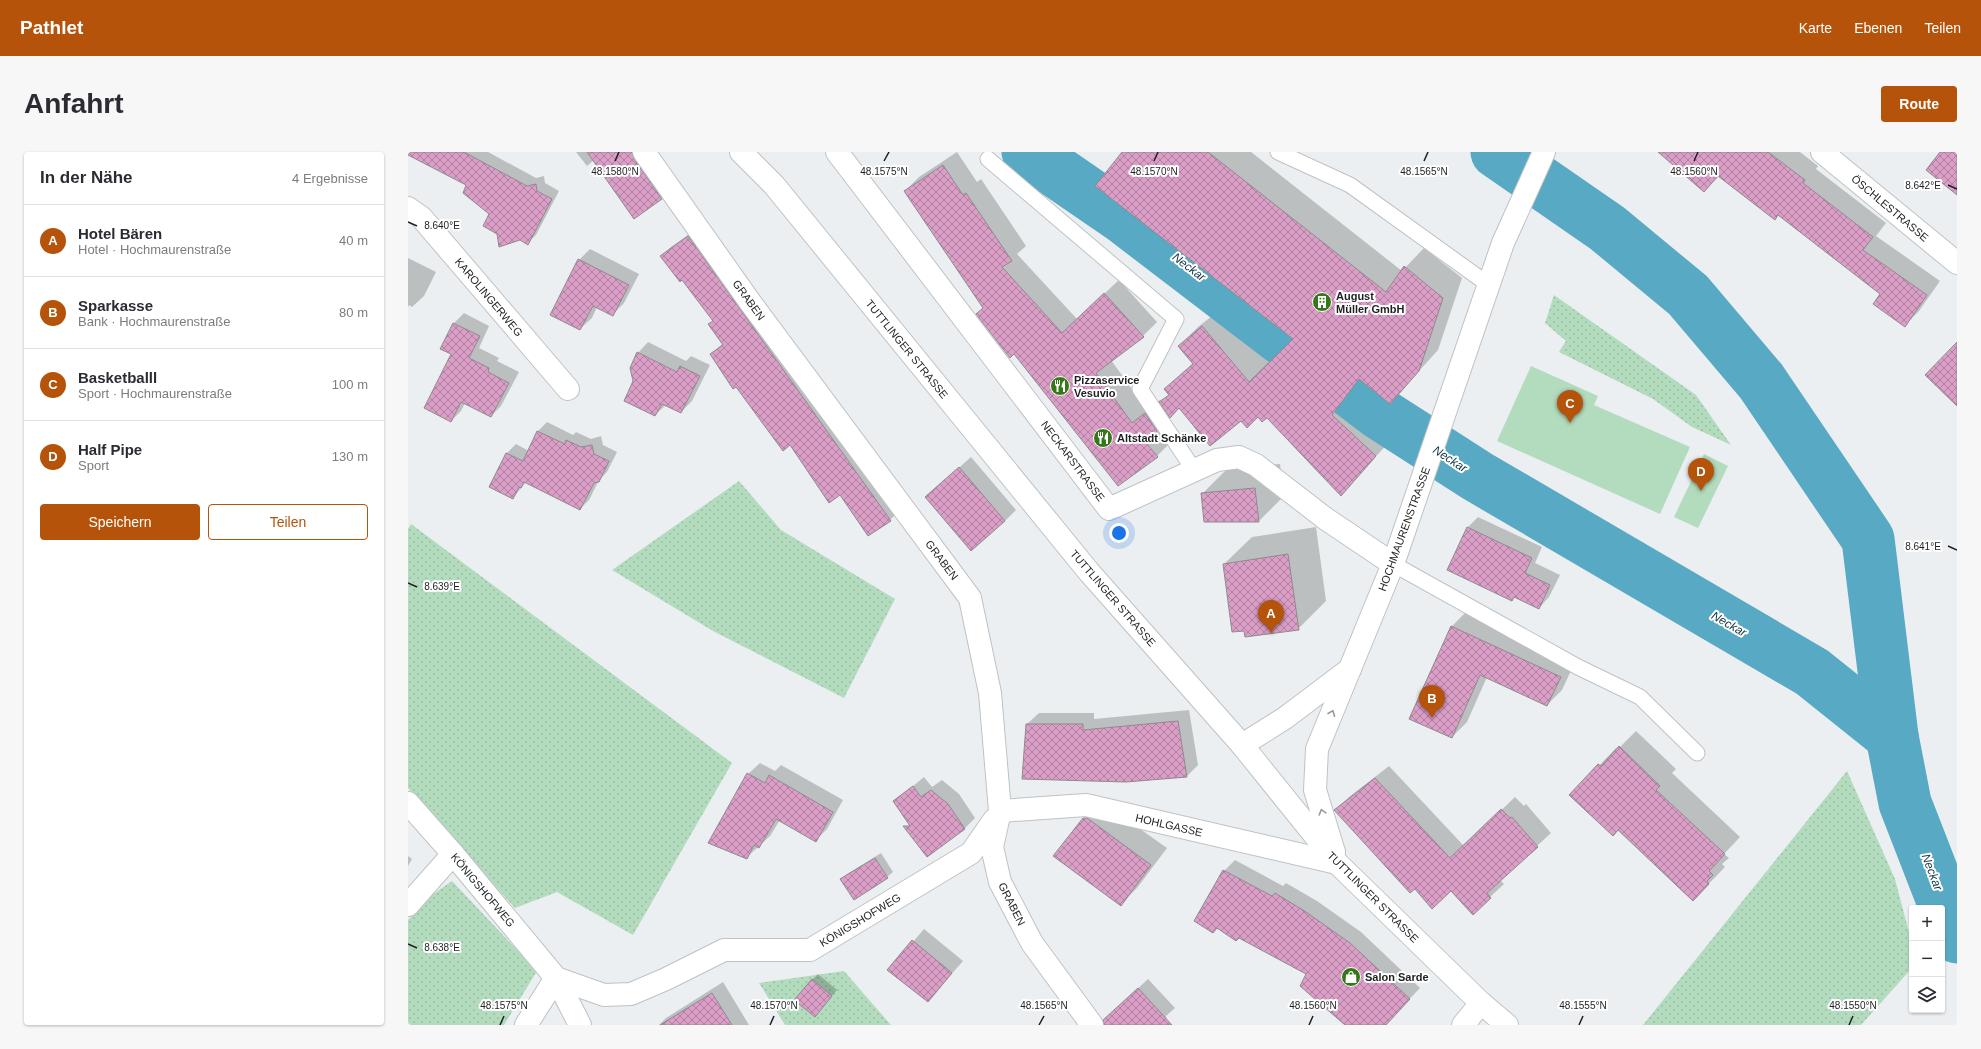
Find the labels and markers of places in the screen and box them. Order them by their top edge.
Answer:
place label: August Müller GmbH [1336,290,1405,315]
building icon: August Müller GmbH [1311,291,1333,313]
place label: Pizzaservice Vesuvio [1074,374,1139,399]
restaurant icon: Pizzaservice Vesuvio [1049,375,1071,397]
pin: C [1557,390,1583,423]
restaurant icon: Altstadt Schänke [1092,427,1114,449]
place label: Altstadt Schänke [1117,432,1206,444]
pin: D [1688,458,1714,491]
pin: A [1258,600,1284,633]
pin: B [1419,685,1445,718]
shop icon: Salon Sarde [1340,966,1362,988]
place label: Salon Sarde [1365,971,1429,983]

